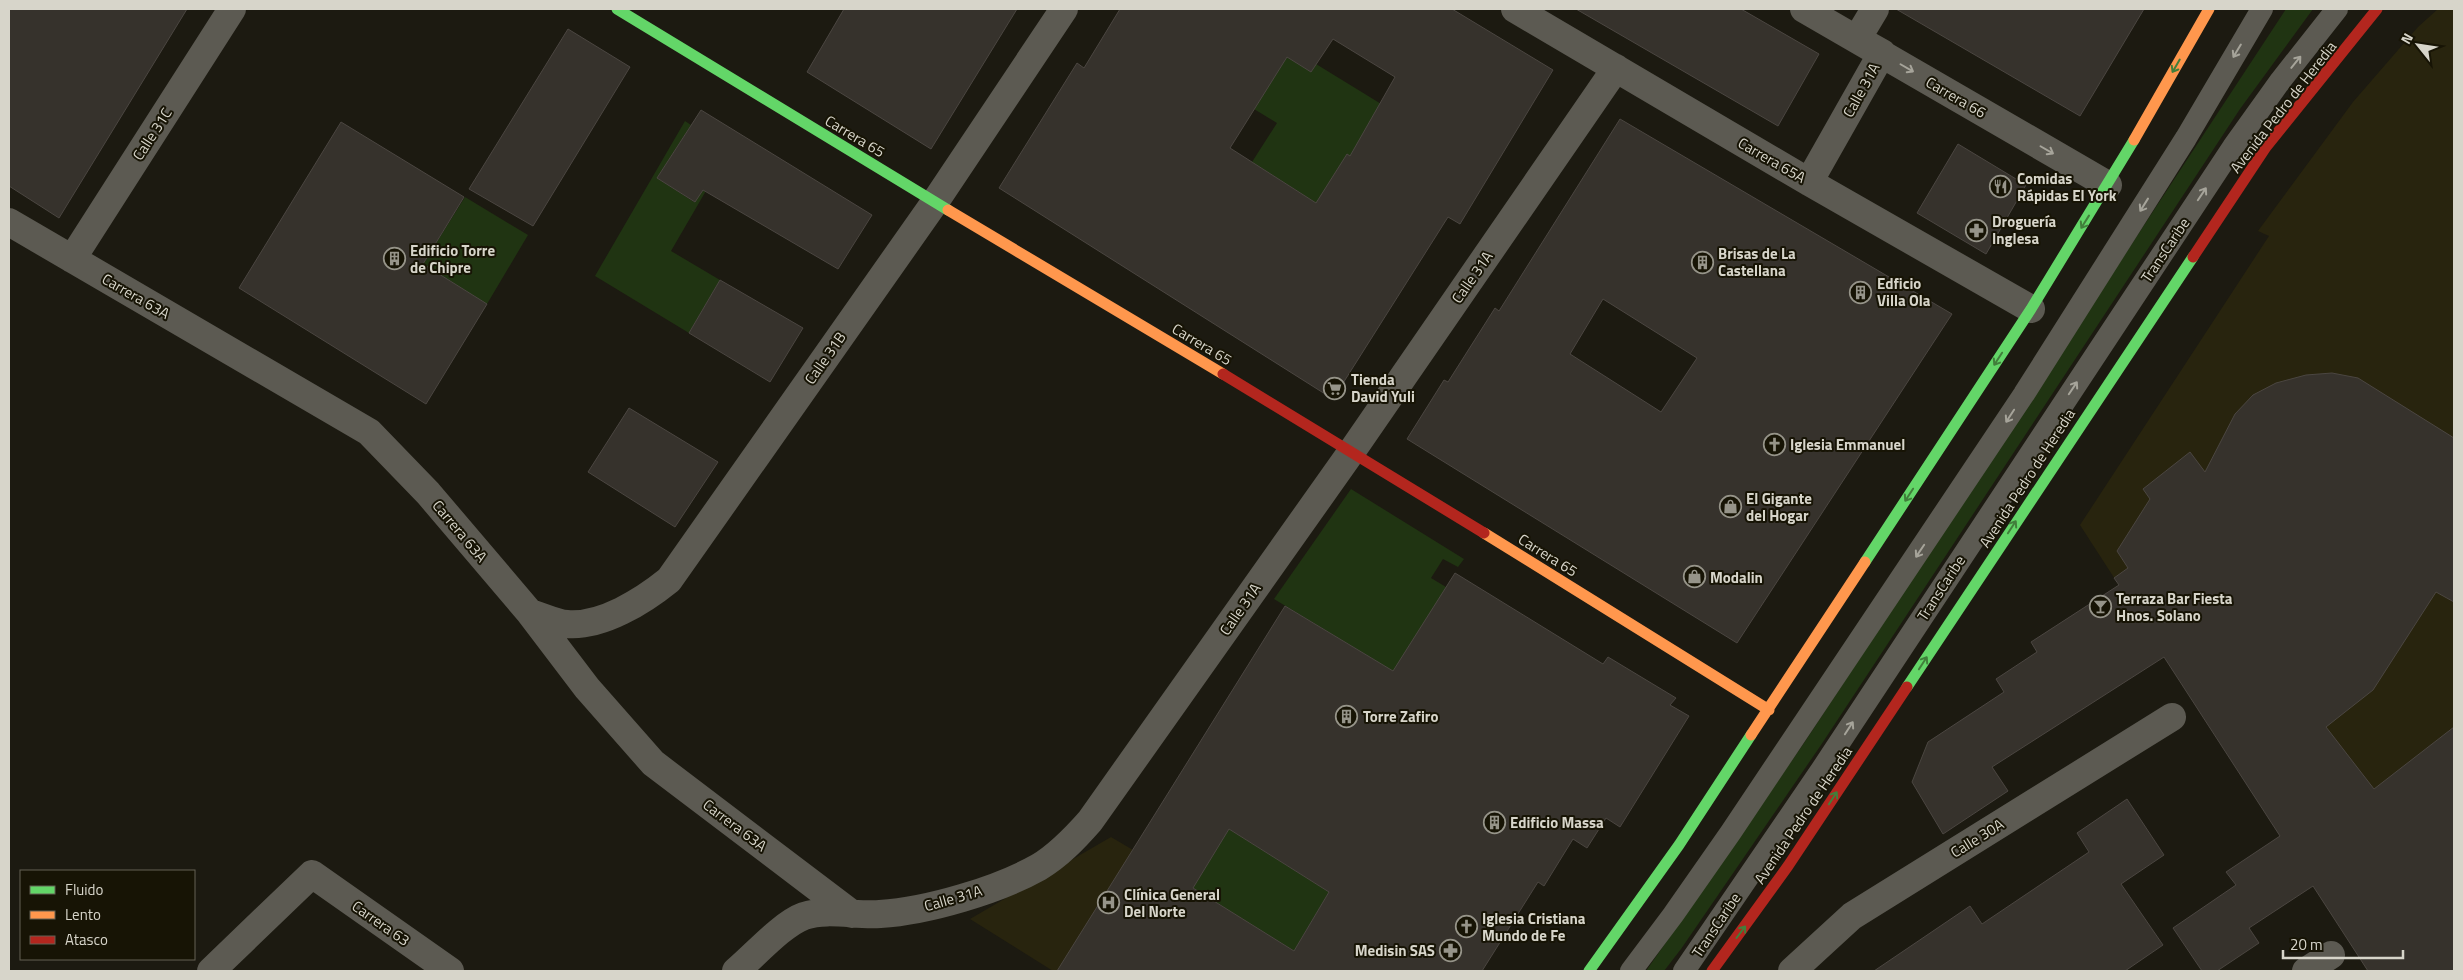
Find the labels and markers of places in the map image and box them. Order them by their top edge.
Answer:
place label: Comidas Rápidas El York [2017,167,2117,207]
restaurant icon: Comidas Rápidas El York [1989,175,2013,199]
place label: Droguería Inglesa [1992,210,2057,250]
pharmacy icon: Droguería Inglesa [1964,218,1988,242]
place label: Edificio Torre de Chipre [410,239,495,279]
place label: Brisas de La Castellana [1718,242,1796,282]
building icon: Edificio Torre de Chipre [382,247,406,271]
building icon: Brisas de La Castellana [1690,250,1714,274]
place label: Edficio Villa Ola [1877,272,1931,312]
building icon: Edficio Villa Ola [1849,280,1873,304]
place label: Tienda David Yuli [1351,368,1415,408]
supermarket icon: Tienda David Yuli [1323,376,1347,400]
church icon: Iglesia Emmanuel [1762,432,1786,456]
place label: Iglesia Emmanuel [1790,433,1905,456]
place label: El Gigante del Hogar [1746,487,1812,527]
shop icon: El Gigante del Hogar [1718,495,1742,519]
shop icon: Modalin [1682,565,1706,589]
place label: Modalin [1710,566,1763,589]
place label: Terraza Bar Fiesta Hnos. Solano [2116,587,2233,627]
bar icon: Terraza Bar Fiesta Hnos. Solano [2088,595,2112,619]
building icon: Torre Zafiro [1335,704,1359,728]
place label: Torre Zafiro [1363,705,1438,728]
building icon: Edificio Massa [1482,810,1506,834]
place label: Edificio Massa [1510,811,1604,834]
place label: Clínica General Del Norte [1124,883,1220,923]
hospital icon: Clínica General Del Norte [1096,891,1120,915]
place label: Iglesia Cristiana Mundo de Fe [1482,907,1586,947]
church icon: Iglesia Cristiana Mundo de Fe [1454,915,1478,939]
pharmacy icon: Medisin SAS [1439,938,1463,962]
place label: Medisin SAS [1355,939,1435,962]

